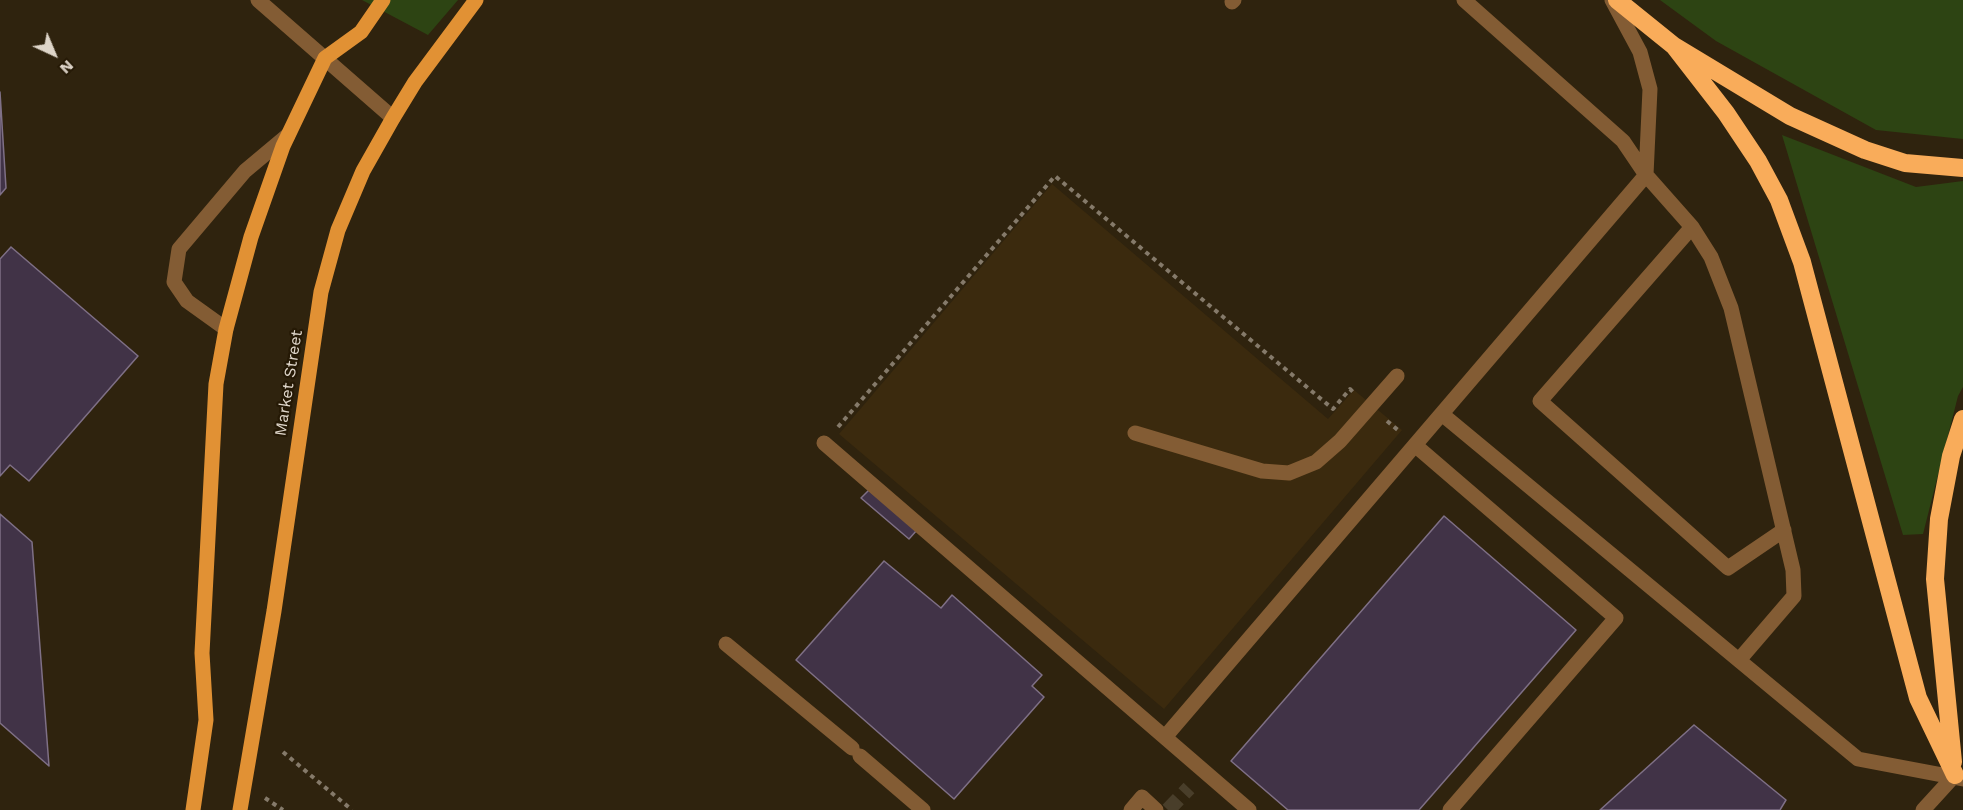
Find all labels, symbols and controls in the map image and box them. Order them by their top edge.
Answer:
north arrow [24,24,84,84]
text: N [56,56,78,78]
street label: Market Street [271,329,307,437]

